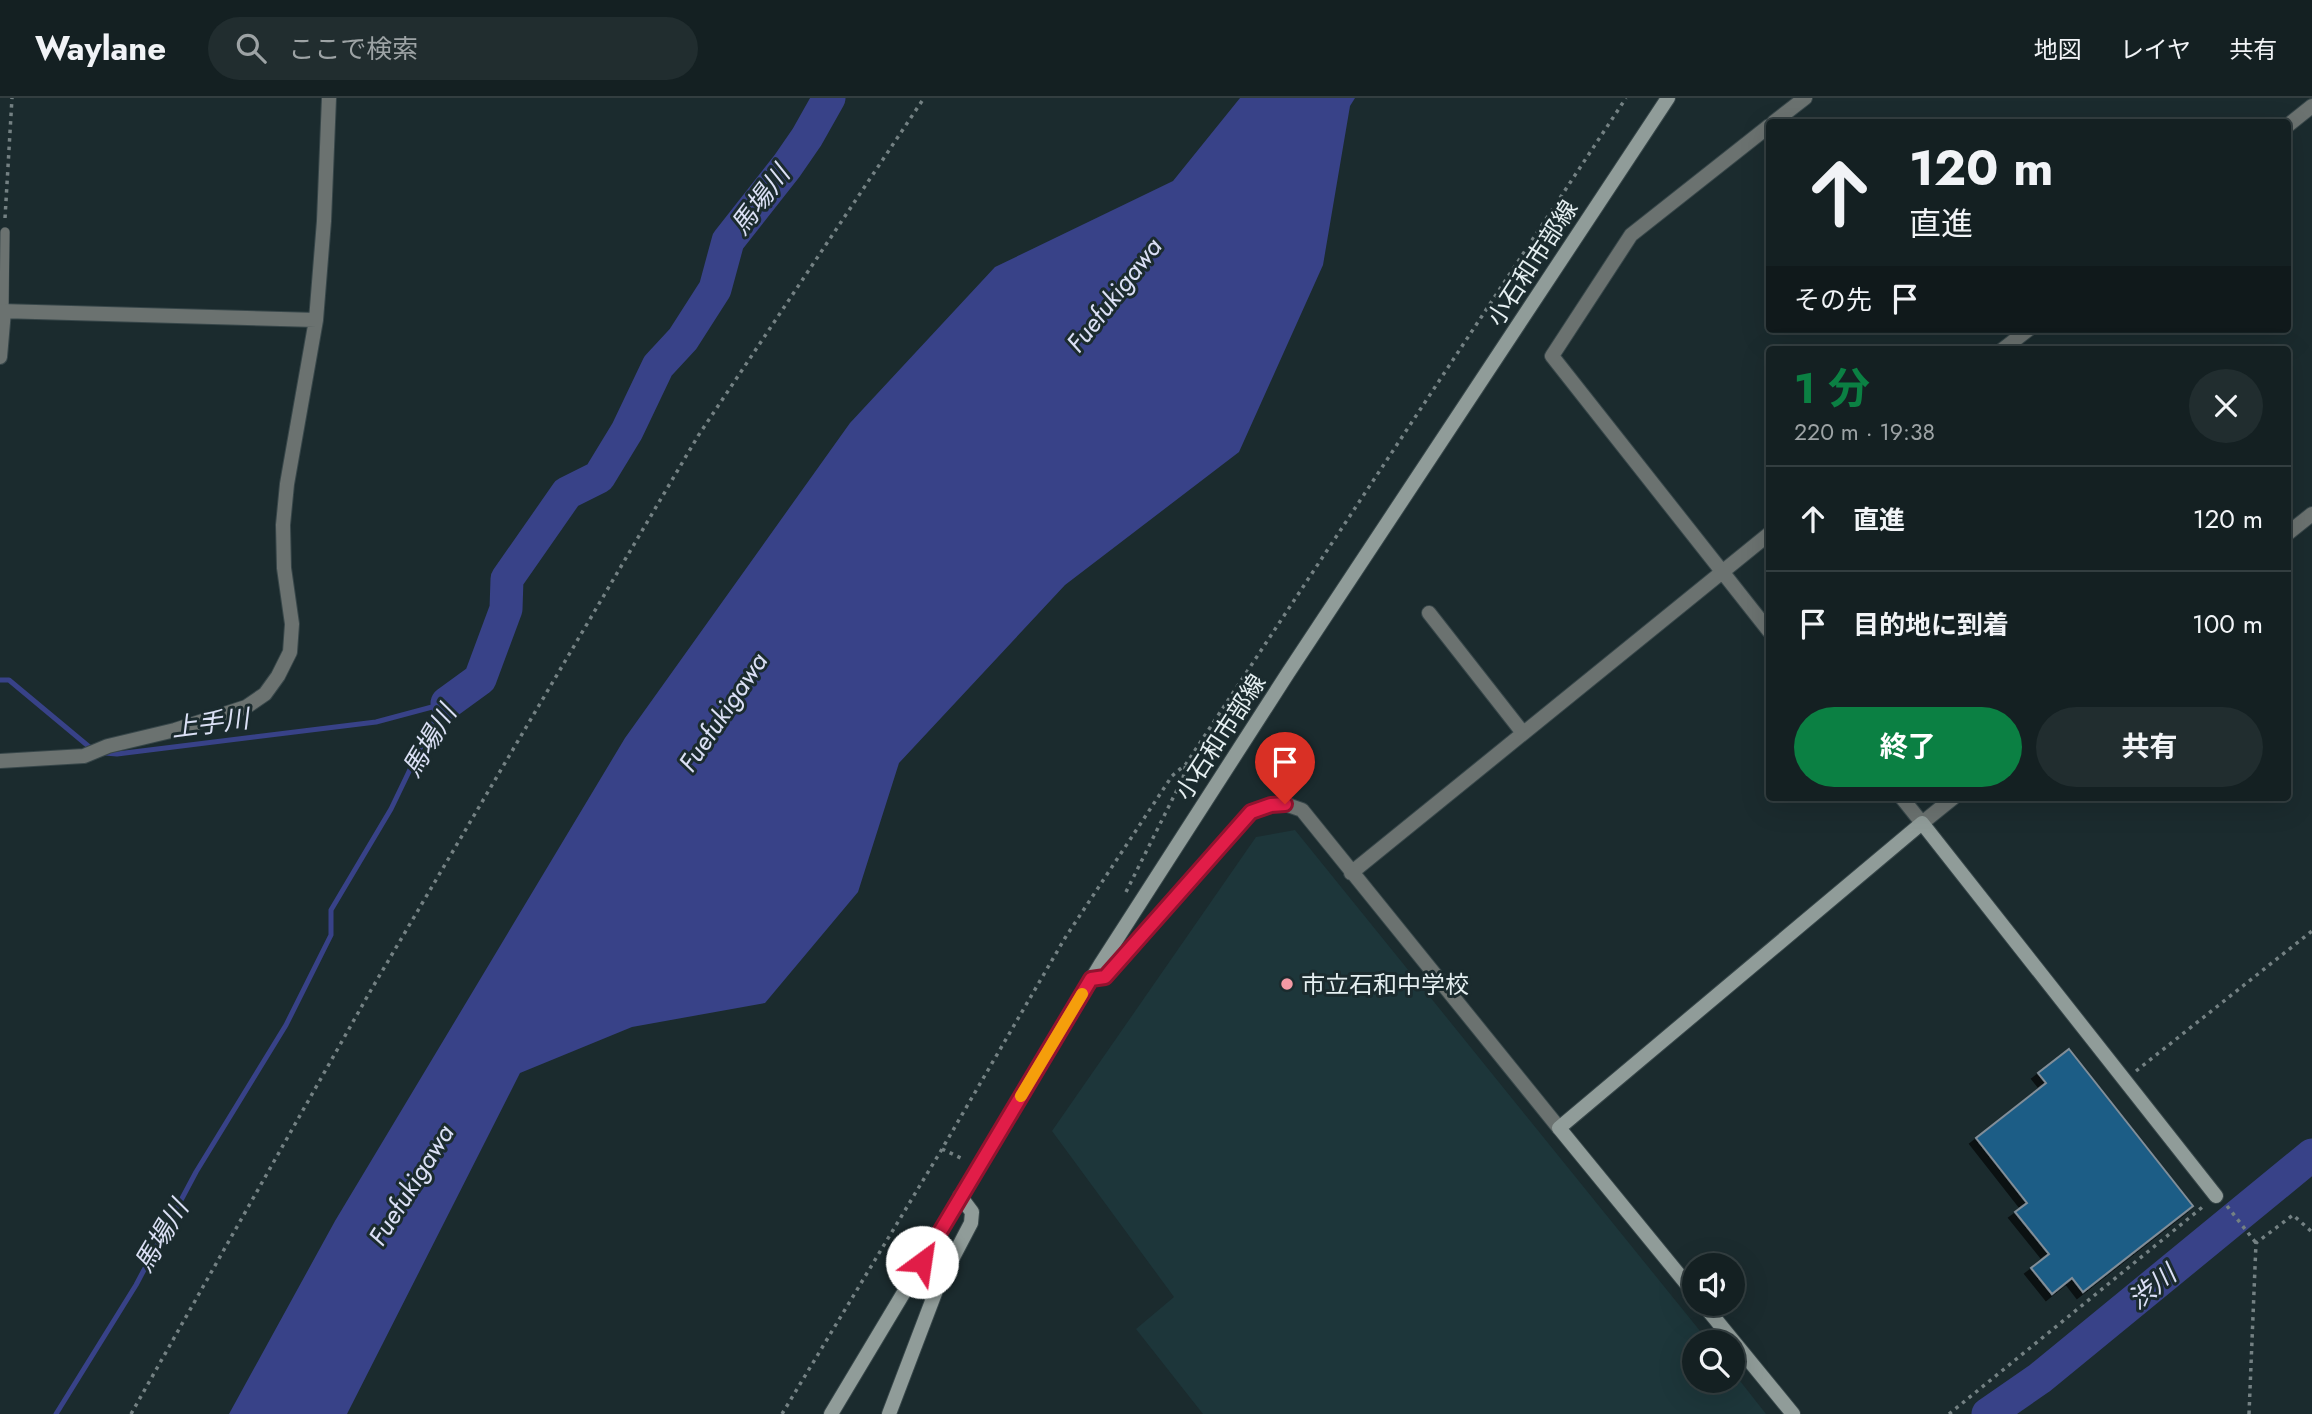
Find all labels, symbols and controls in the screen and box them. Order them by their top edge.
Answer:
search box [208,17,698,80]
text: Waylane [35,25,166,72]
icon: search [232,29,270,67]
text: ここで検索 [288,30,418,68]
text: 地図 [2034,32,2082,67]
text: レイヤ [2120,32,2191,67]
text: 共有 [2229,32,2277,67]
text: 120 m [1909,133,2053,203]
icon: ahead [1794,147,1885,238]
water label: 馬場川 [721,155,800,243]
street label: 小石和市部線 [1478,193,1586,333]
text: 直進 [1909,201,1973,247]
water label: Fuefukigawa [1057,229,1171,361]
icon: arrive [1886,280,1924,318]
text: その先 [1794,281,1872,319]
text: 1 分 [1794,358,1870,419]
button: close [2189,369,2263,443]
text: 220 m · 19:38 [1794,415,1935,449]
icon: ahead [1794,500,1832,538]
text: 120 m [2193,500,2263,538]
text: 直進 [1853,501,1905,539]
icon: arrive [1794,605,1832,643]
text: 100 m [2192,605,2263,643]
text: 目的地に到着 [1853,606,2009,644]
water label: Fuefukigawa [669,644,777,779]
street label: 小石和市部線 [1166,667,1274,807]
water label: 馬場川 [393,695,467,784]
water label: 上手川 [169,699,254,747]
button: 終了 [1794,707,2022,787]
button: 共有 [2036,707,2263,787]
pin [1255,732,1315,804]
icon: arrive [1266,743,1304,781]
place label: 市立石和中学校 [1301,967,1469,1002]
marker: 市立石和中学校 [1279,976,1295,992]
water label: Fuefukigawa [359,1116,464,1253]
water label: 馬場川 [125,1190,199,1279]
position arrow [885,1225,959,1299]
map controls [1682,1253,1745,1393]
button: sound [1682,1253,1745,1316]
water label: 渋川 [2120,1254,2186,1318]
button: search [1682,1330,1745,1393]

